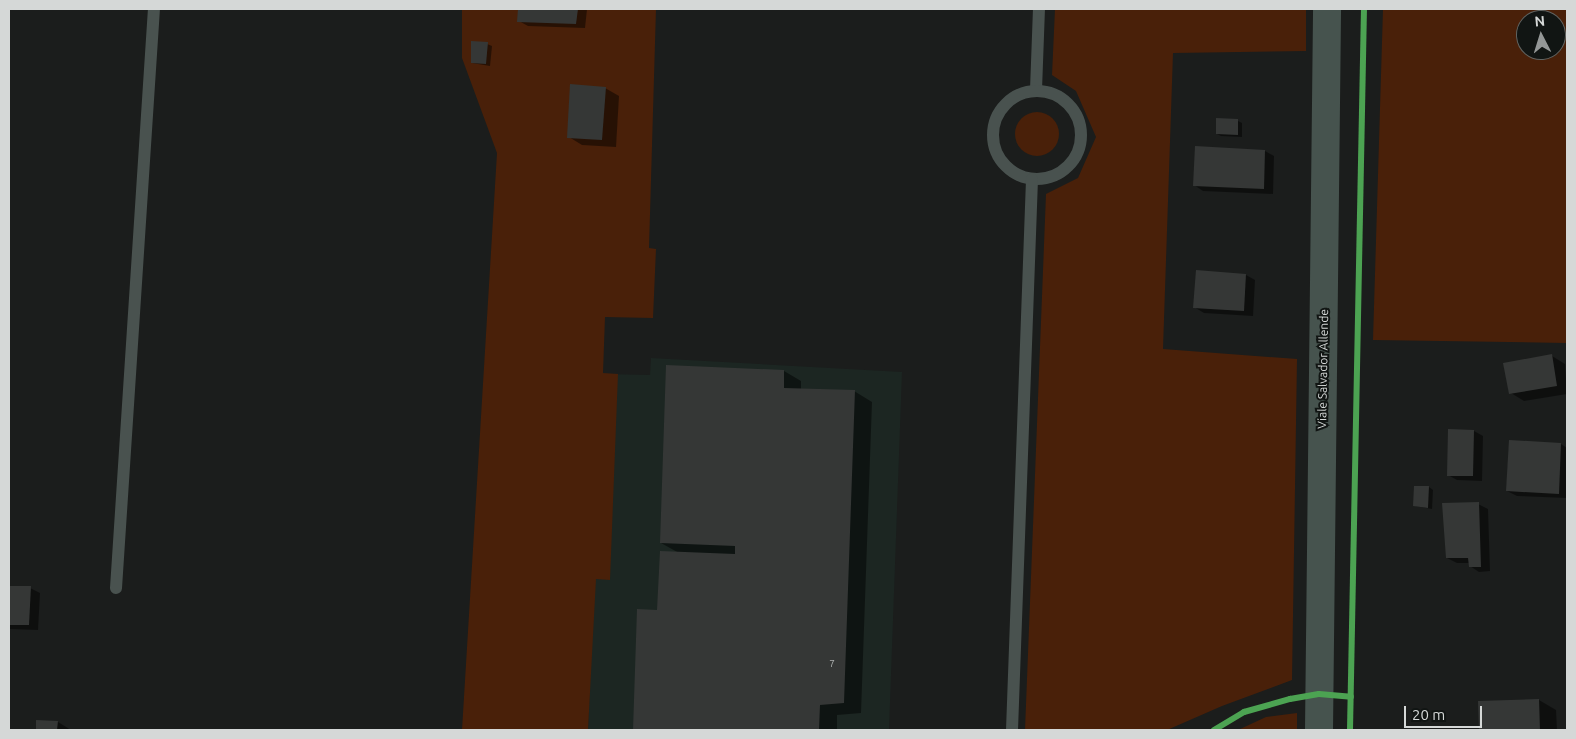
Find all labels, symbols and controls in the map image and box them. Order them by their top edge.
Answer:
north arrow [1516,10,1566,60]
text: N [1534,13,1546,29]
street label: Viale Salvador Allende [1315,309,1331,429]
house number: 7 [829,658,835,670]
scale bar [1406,696,1484,728]
text: 20 m [1412,706,1445,723]

